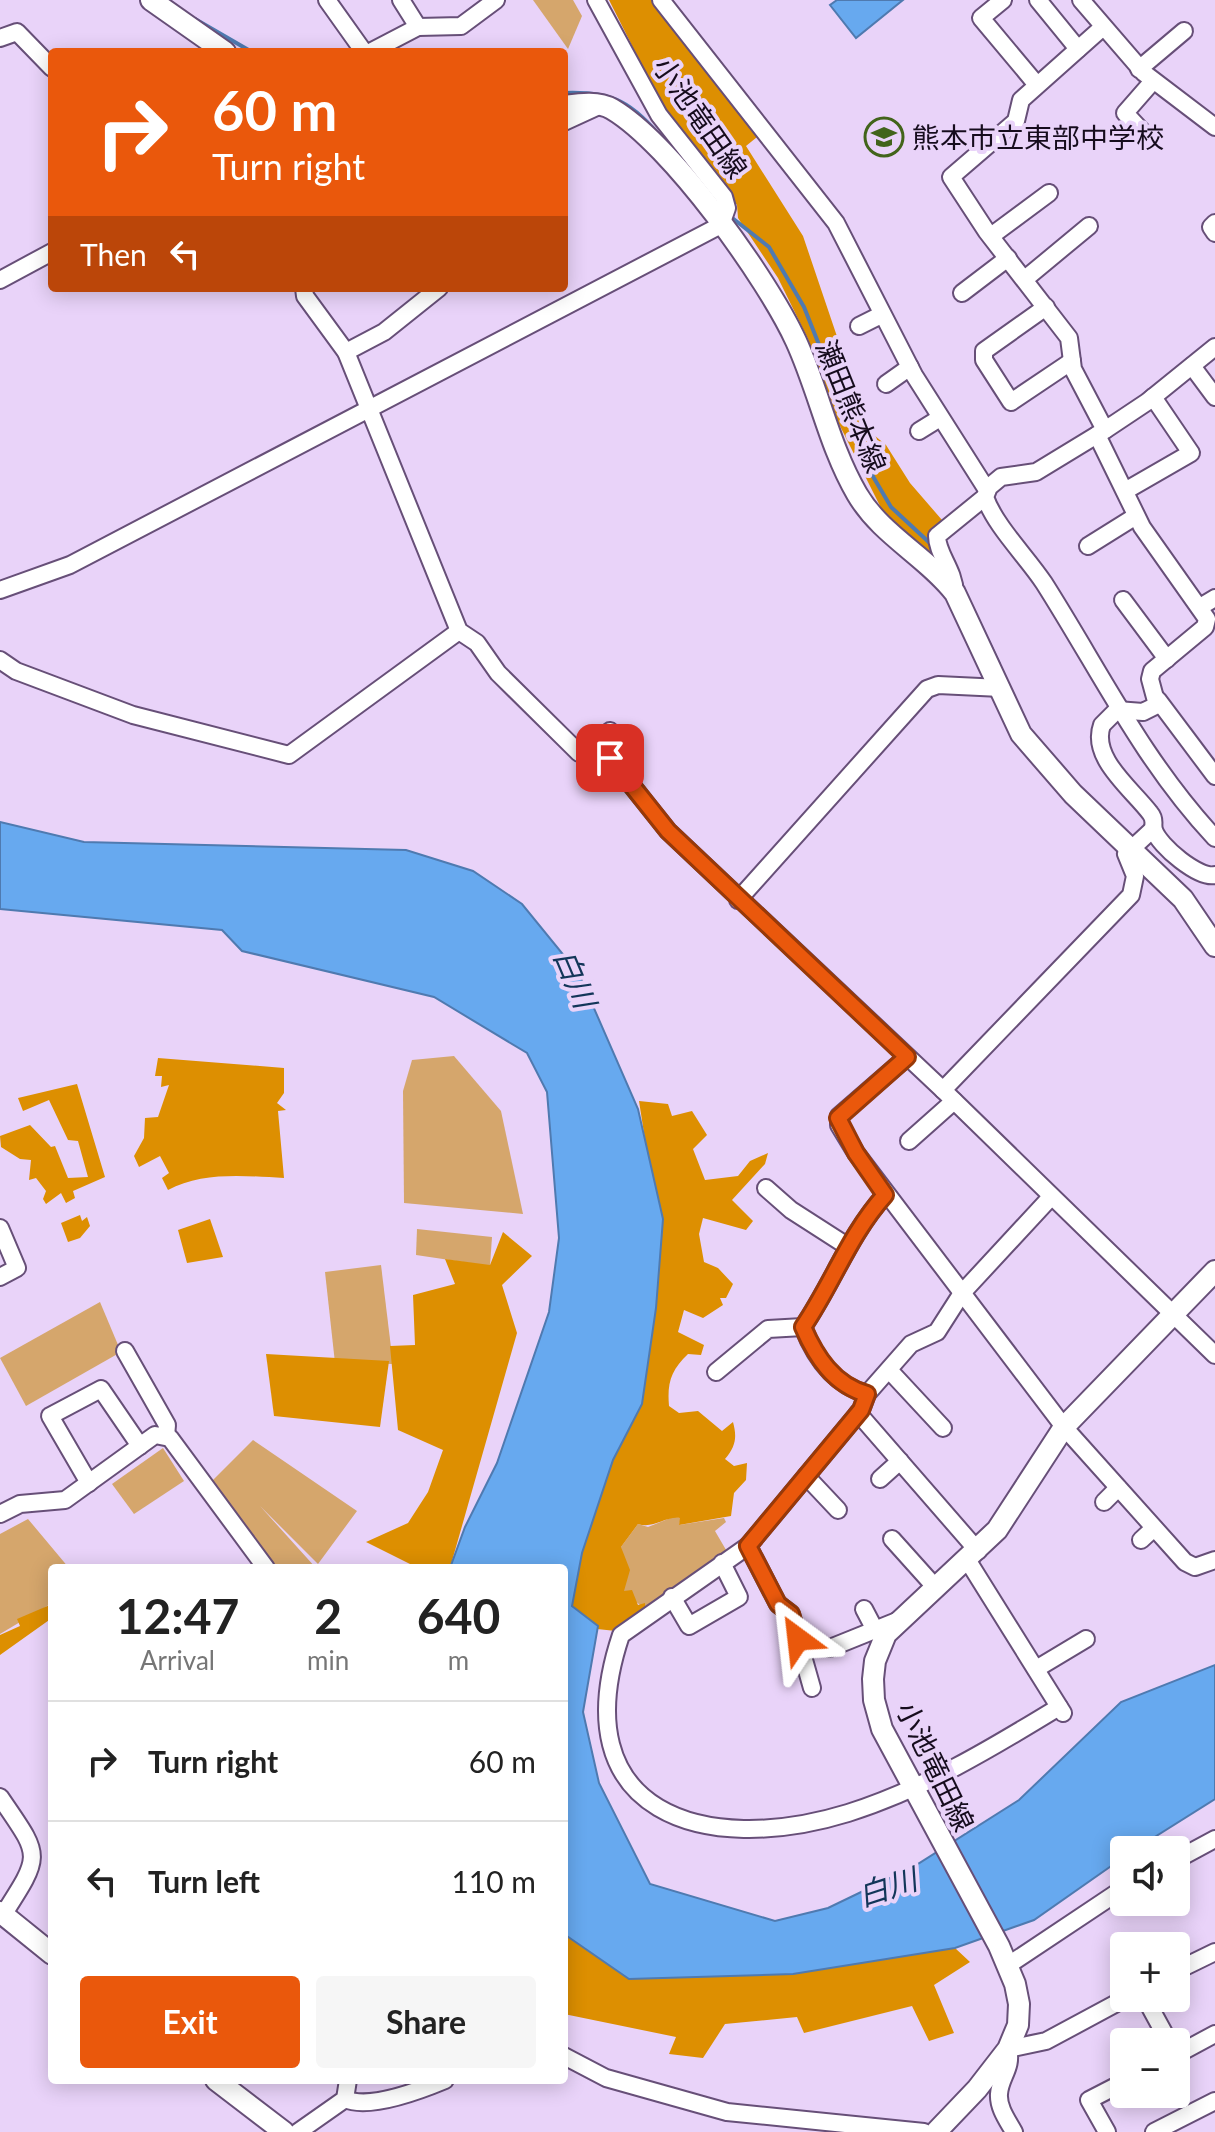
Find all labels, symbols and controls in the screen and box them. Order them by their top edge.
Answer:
street label: 小池竜田線 [647,50,755,184]
text: 60 m [212,76,337,143]
icon: right [80,80,184,184]
school or university icon: 熊本市立東部中学校 [863,116,905,158]
place label: 熊本市立東部中学校 [912,120,1164,154]
text: Turn right [212,144,365,188]
icon: left [163,232,207,276]
text: Then [80,236,147,272]
street label: 瀬田熊本線 [810,335,894,477]
pin [576,724,644,792]
icon: arrive [588,736,632,780]
water label: 白川 [548,943,605,1015]
text: 12:47 [116,1587,239,1644]
text: 2 [314,1587,342,1644]
text: 640 [417,1587,500,1644]
position arrow [756,1597,840,1681]
text: Arrival [140,1644,215,1676]
text: min [307,1644,349,1676]
text: m [448,1644,469,1676]
street label: 小池竜田線 [890,1696,982,1836]
icon: right [80,1739,124,1783]
text: Turn right [148,1743,278,1779]
text: 60 m [469,1743,536,1779]
map controls [1110,1836,1190,2108]
button: sound [1110,1836,1190,1916]
icon: left [80,1859,124,1903]
water label: 白川 [853,1859,924,1912]
text: Turn left [148,1863,260,1899]
text: 110 m [451,1863,536,1899]
button: + [1110,1932,1190,2012]
button: Exit [80,1976,300,2068]
button: Share [316,1976,536,2068]
button: − [1110,2028,1190,2108]

